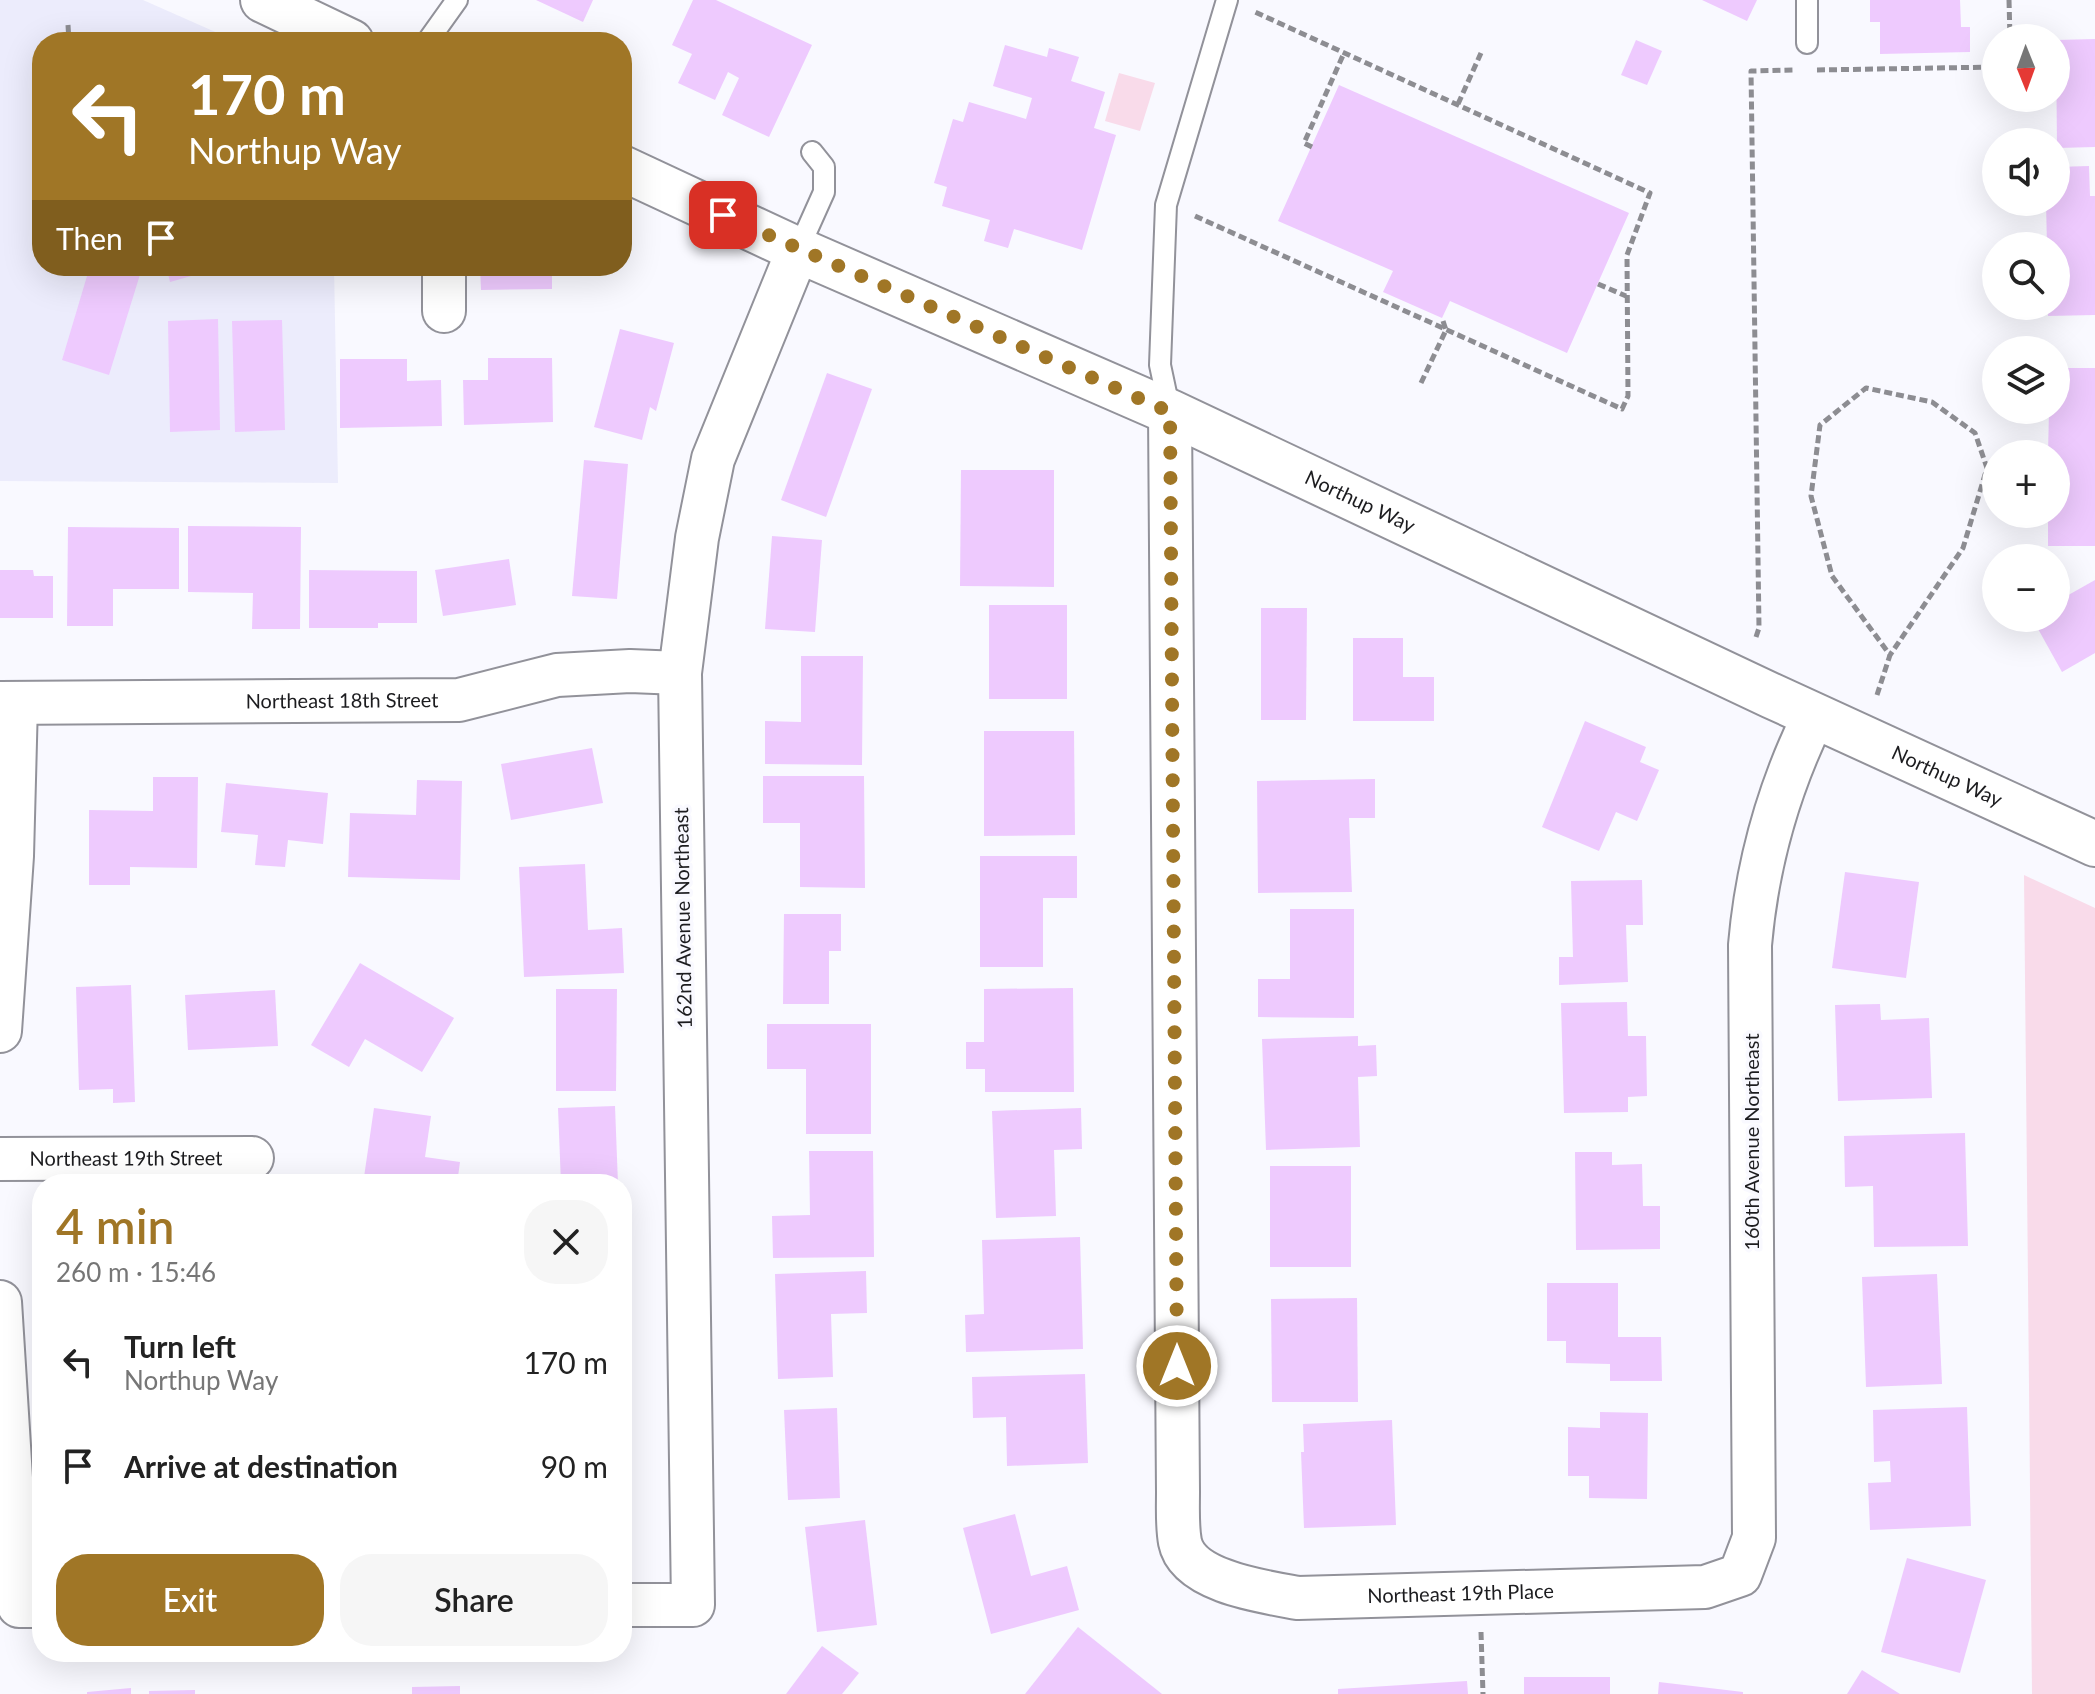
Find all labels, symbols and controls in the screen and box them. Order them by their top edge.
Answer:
north arrow [1982,24,2070,112]
map controls [1982,24,2070,632]
text: 170 m [188,60,346,127]
icon: left [56,64,160,168]
text: Northup Way [188,128,402,172]
button: sound [1982,128,2070,216]
pin [689,181,757,249]
icon: arrive [701,193,745,237]
icon: arrive [139,216,183,260]
text: Then [56,220,123,256]
button: search [1982,232,2070,320]
button: layers [1982,336,2070,424]
button: + [1982,440,2070,528]
street label: Northup Way [1302,465,1420,537]
button: − [1982,544,2070,632]
street label: Northeast 18th Street [246,687,438,712]
street label: Northup Way [1888,740,2007,811]
street label: 162nd Avenue Northeast [668,807,696,1029]
street label: 160th Avenue Northeast [1739,1033,1763,1251]
street label: Northeast 19th Street [30,1145,222,1170]
text: 4 min [56,1197,174,1254]
button: close [524,1200,608,1284]
text: 260 m · 15:46 [56,1256,216,1288]
position arrow [1135,1324,1219,1408]
text: Turn left [124,1328,236,1364]
icon: left [56,1340,100,1384]
text: 170 m [523,1344,608,1380]
text: Northup Way [124,1364,278,1396]
icon: arrive [56,1444,100,1488]
text: Arrive at destination [124,1448,398,1484]
text: 90 m [541,1448,608,1484]
button: Exit [56,1554,324,1646]
button: Share [340,1554,608,1646]
street label: Northeast 19th Place [1367,1578,1554,1607]

